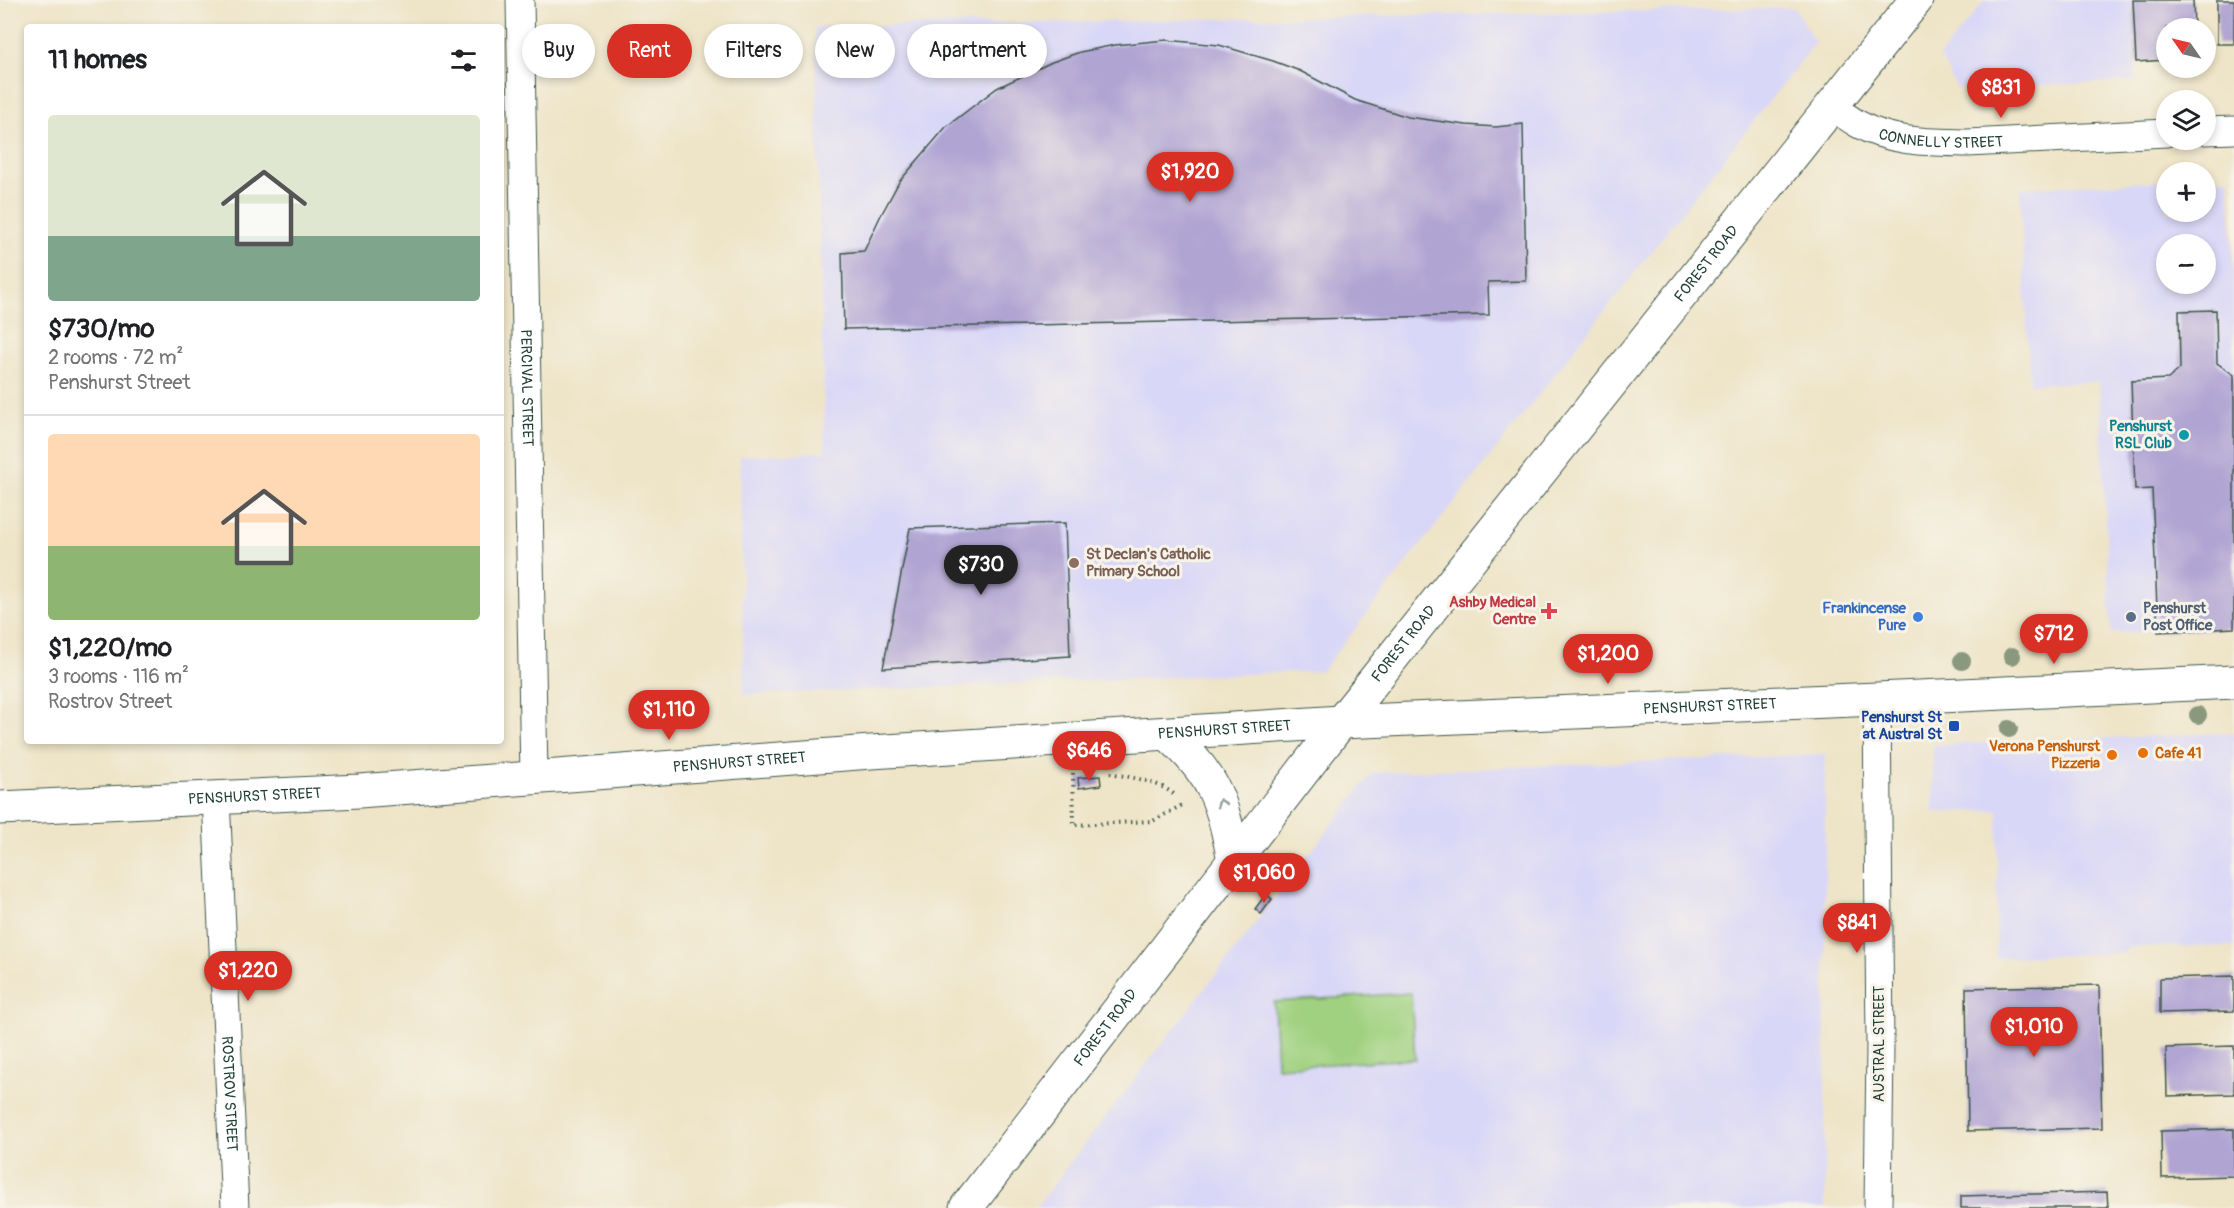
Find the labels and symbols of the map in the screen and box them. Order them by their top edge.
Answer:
north arrow [2156,18,2216,78]
pin: $831 [1965,68,2037,119]
street label: CONNELLY STREET [1876,125,2004,153]
pin: $1,920 [1141,152,1239,203]
street label: FOREST ROAD [1670,222,1743,306]
street label: PERCIVAL STREET [516,329,537,447]
place label: Penshurst RSL Club [2109,417,2173,453]
marker: Penshurst RSL Club [2177,428,2191,442]
pin: $730 [945,545,1017,596]
place label: St Declan's Catholic Primary School [1086,545,1211,581]
marker: St Declan's Catholic Primary School [1067,556,1081,570]
place label: Ashby Medical Centre [1449,593,1537,629]
place label: Frankincense Pure [1822,599,1907,635]
place label: Penshurst Post Office [2143,599,2213,635]
street label: FOREST ROAD [1367,602,1440,686]
marker: Ashby Medical Centre [1540,602,1558,620]
marker: Frankincense Pure [1911,610,1925,624]
marker: Penshurst Post Office [2124,610,2138,624]
pin: $712 [2018,614,2090,665]
pin: $1,200 [1559,634,1657,685]
pin: $1,110 [620,690,718,741]
street label: PENSHURST STREET [1643,694,1777,719]
place label: Penshurst St at Austral St [1861,708,1943,744]
street label: PENSHURST STREET [1157,716,1292,744]
marker: Penshurst St at Austral St [1947,719,1961,733]
pin: $646 [1053,731,1125,782]
place label: Verona Penshurst Pizzeria [1989,737,2101,773]
place label: Cafe 41 [2155,744,2202,763]
marker: Cafe 41 [2136,746,2150,760]
street label: PENSHURST STREET [672,748,807,777]
marker: Verona Penshurst Pizzeria [2105,748,2119,762]
street label: PENSHURST STREET [188,784,322,809]
one-way arrow [1215,798,1228,809]
pin: $1,060 [1215,853,1313,904]
pin: $841 [1821,903,1893,954]
pin: $1,220 [199,951,297,1002]
street label: FOREST ROAD [1070,985,1142,1070]
street label: AUSTRAL STREET [1870,986,1889,1102]
pin: $1,010 [1985,1007,2083,1058]
street label: ROSTROV STREET [217,1036,241,1152]

